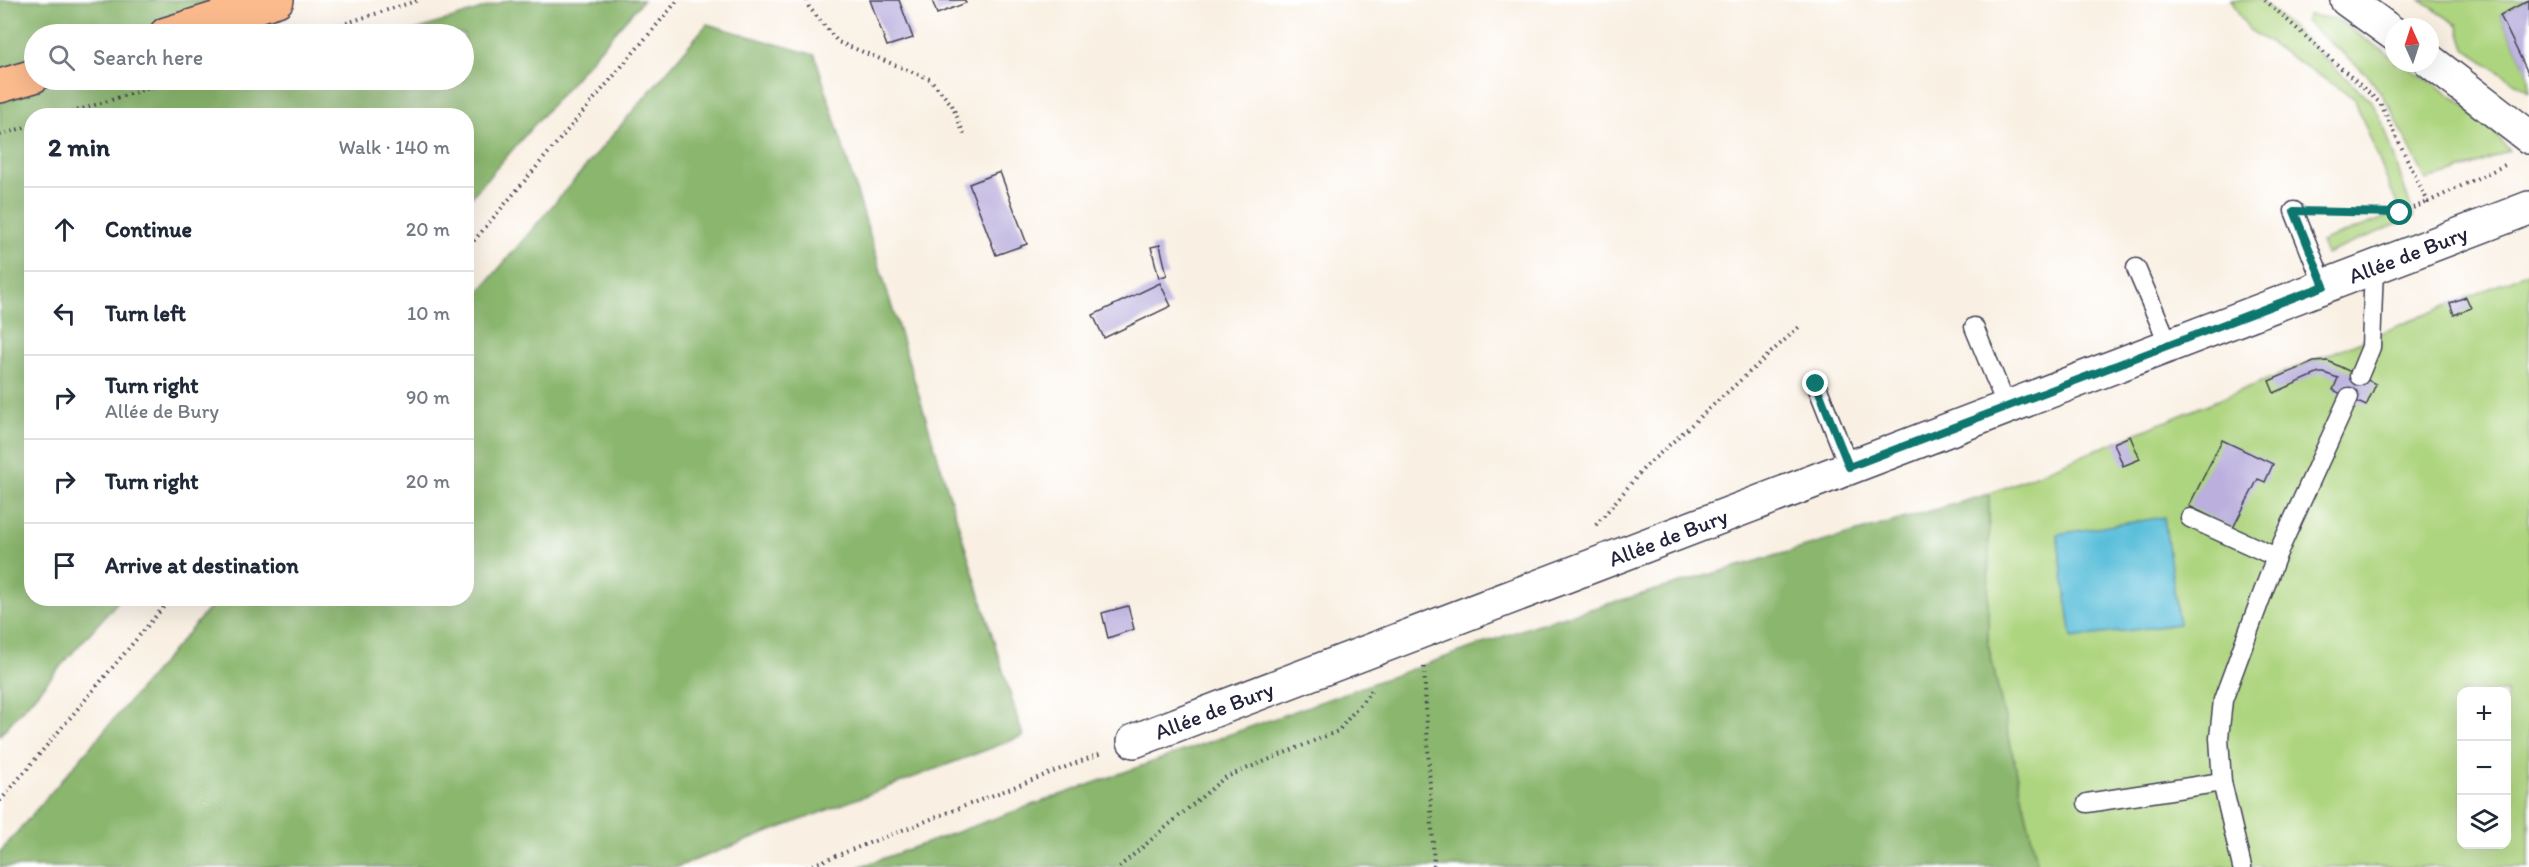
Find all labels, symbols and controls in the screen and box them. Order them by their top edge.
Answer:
north arrow [2385,18,2439,72]
search box [24,24,474,90]
icon: search [45,41,78,74]
text: Search here [93,44,203,71]
text: 2 min [48,131,110,163]
text: Walk · 140 m [339,135,450,159]
route start [2386,199,2412,225]
icon: ahead [48,213,81,246]
text: Continue [105,216,192,243]
text: 20 m [406,217,450,241]
street label: Allée de Bury [2345,219,2472,290]
icon: left [48,297,81,330]
text: Turn left [105,300,186,327]
text: 10 m [407,301,450,325]
route end [1802,370,1828,396]
text: Turn right [105,372,199,399]
icon: right [48,381,81,414]
text: 90 m [406,385,450,409]
text: Allée de Bury [105,399,219,423]
icon: right [48,465,81,498]
text: Turn right [105,468,199,495]
text: 20 m [406,469,450,493]
street label: Allée de Bury [1605,502,1732,573]
icon: arrive [48,549,81,582]
text: Arrive at destination [105,552,299,579]
street label: Allée de Bury [1151,675,1278,746]
map controls [2457,687,2511,849]
button: + [2457,687,2511,741]
button: − [2457,741,2511,795]
button: layers [2457,795,2511,849]

